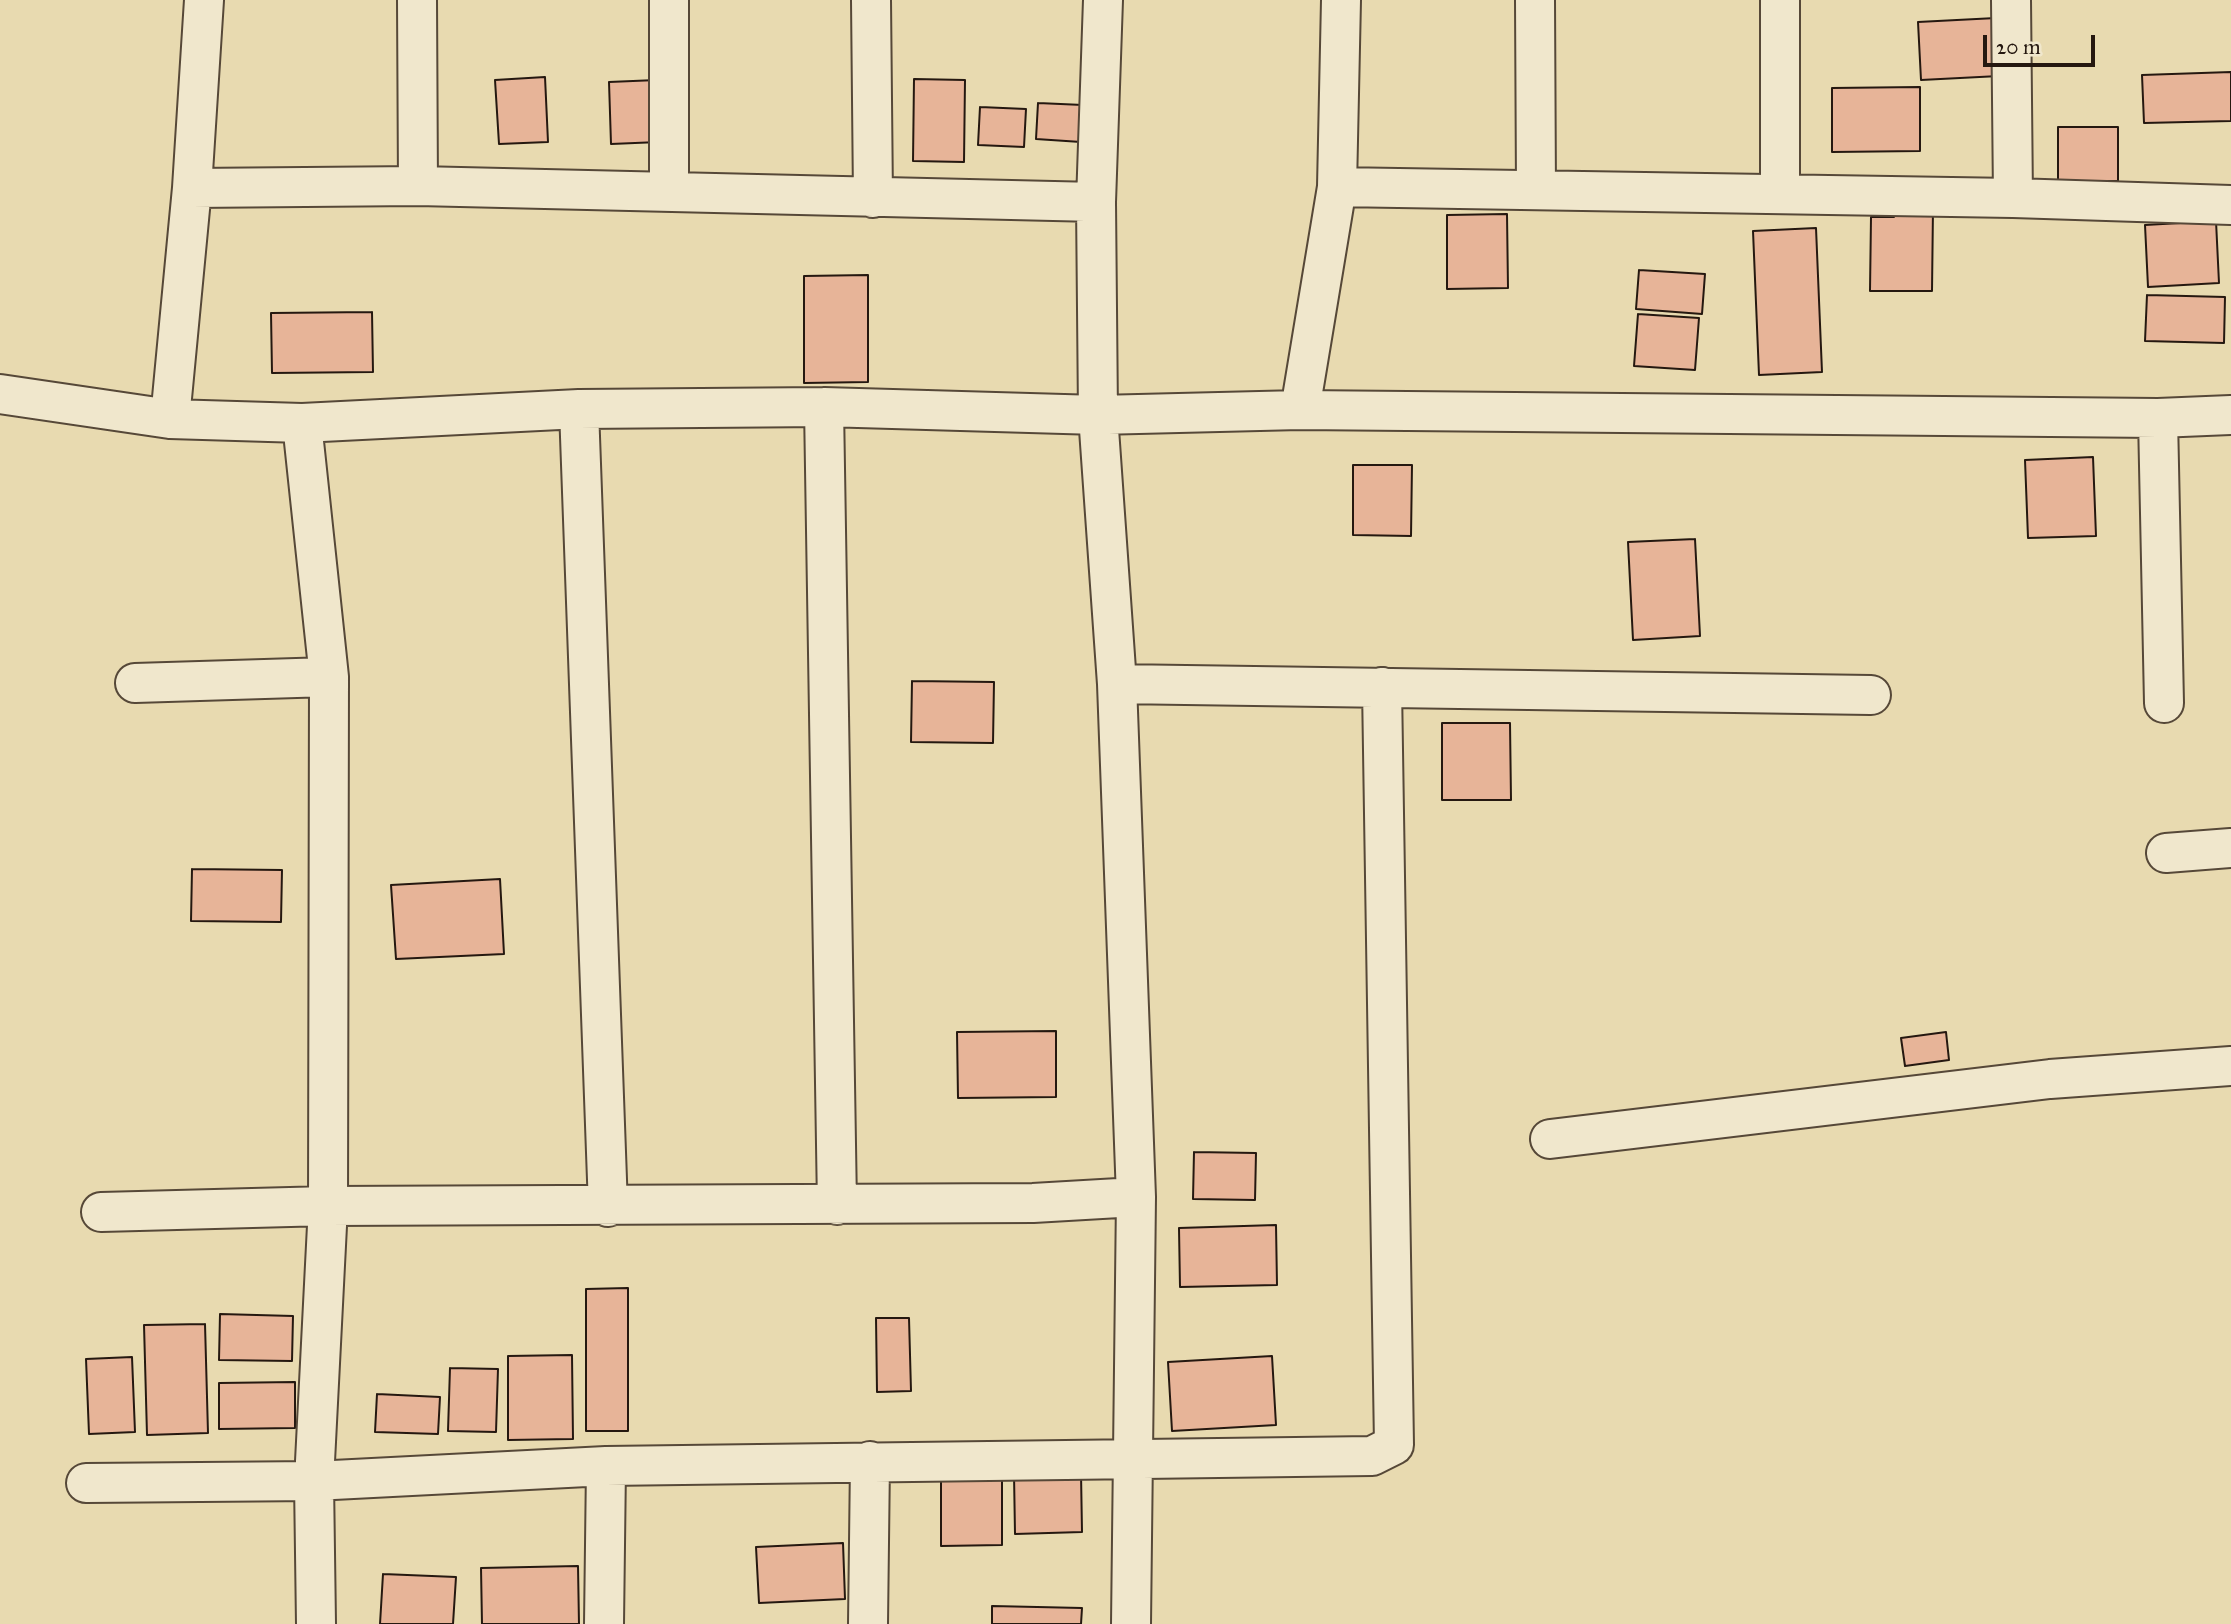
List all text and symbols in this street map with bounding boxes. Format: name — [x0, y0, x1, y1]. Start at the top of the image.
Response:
scale bar — [1986, 21, 2098, 65]
text: 20 m — [1996, 34, 2041, 60]

